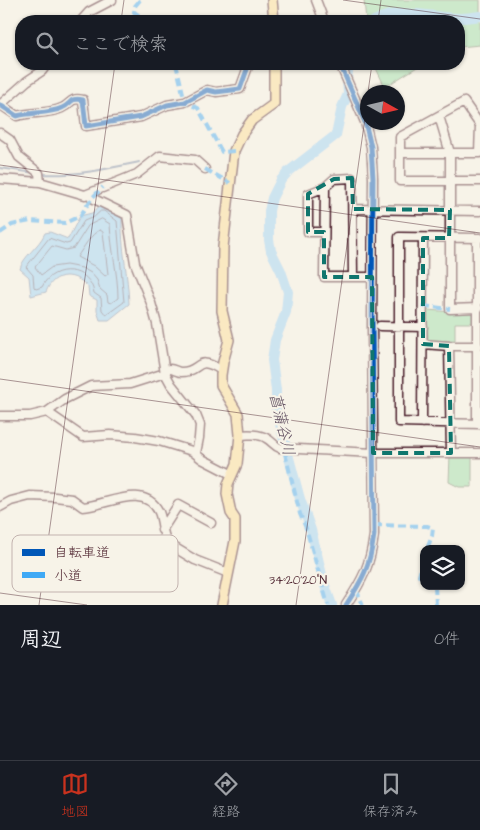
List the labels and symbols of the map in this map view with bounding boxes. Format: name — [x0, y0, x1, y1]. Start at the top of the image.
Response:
north arrow — [360, 85, 405, 130]
water label: 菖蒲谷川 — [264, 391, 300, 458]
legend — [12, 535, 178, 592]
text: 自転車道 — [54, 543, 110, 563]
text: 小道 — [54, 566, 82, 586]
text: 34°20'20"N — [269, 572, 328, 589]

